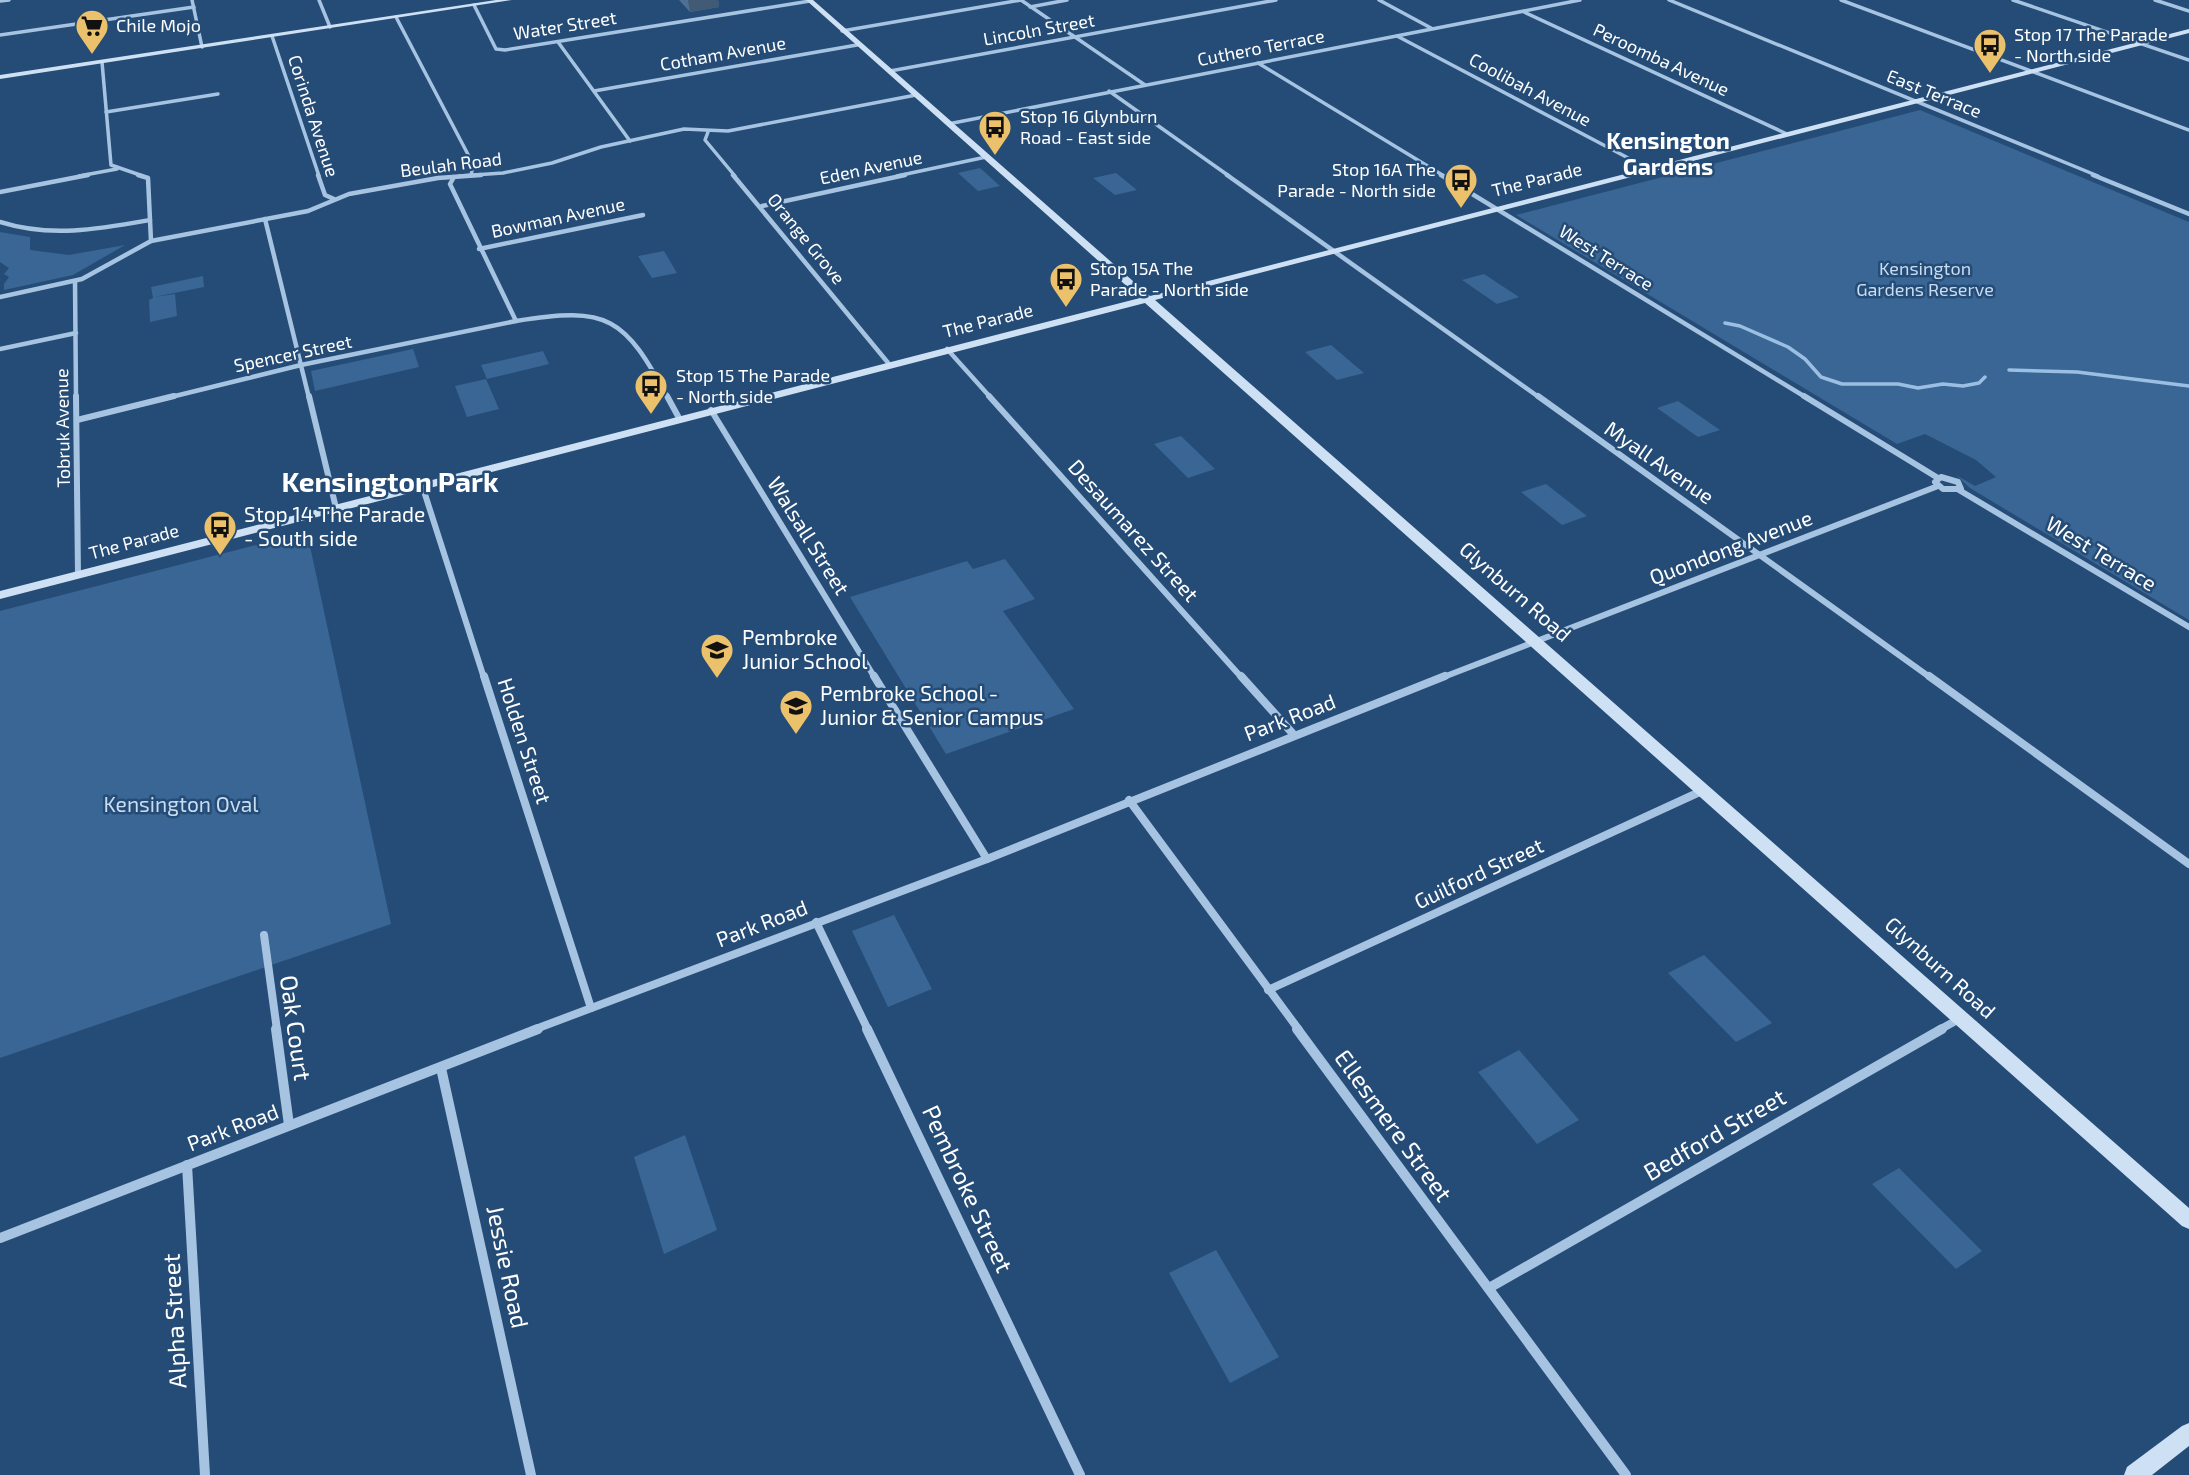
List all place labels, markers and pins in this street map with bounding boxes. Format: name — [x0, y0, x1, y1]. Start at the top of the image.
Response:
supermarket icon: Chile Mojo — [73, 7, 111, 56]
place label: Chile Mojo — [116, 14, 201, 36]
place label: Stop 17 The Parade - North side — [2014, 23, 2168, 66]
bus stop icon: Stop 17 The Parade - North side — [1971, 26, 2009, 75]
place label: Stop 16 Glynburn Road - East side — [1020, 105, 1157, 148]
bus stop icon: Stop 16 Glynburn Road - East side — [976, 108, 1014, 157]
place label: Stop 16A The Parade - North side — [1277, 158, 1436, 201]
bus stop icon: Stop 16A The Parade - North side — [1442, 161, 1480, 210]
place label: Stop 15A The Parade - North side — [1090, 257, 1249, 300]
bus stop icon: Stop 15A The Parade - North side — [1047, 260, 1085, 309]
place label: Stop 15 The Parade - North side — [676, 364, 830, 407]
bus stop icon: Stop 15 The Parade - North side — [632, 367, 670, 416]
place label: Stop 14 The Parade - South side — [244, 501, 425, 550]
bus stop icon: Stop 14 The Parade - South side — [201, 508, 239, 557]
place label: Pembroke Junior School — [742, 624, 868, 673]
school or university icon: Pembroke Junior School — [698, 631, 736, 680]
place label: Pembroke School - Junior & Senior Campus — [820, 680, 1044, 729]
school or university icon: Pembroke School - Junior & Senior Campus — [777, 687, 815, 736]

